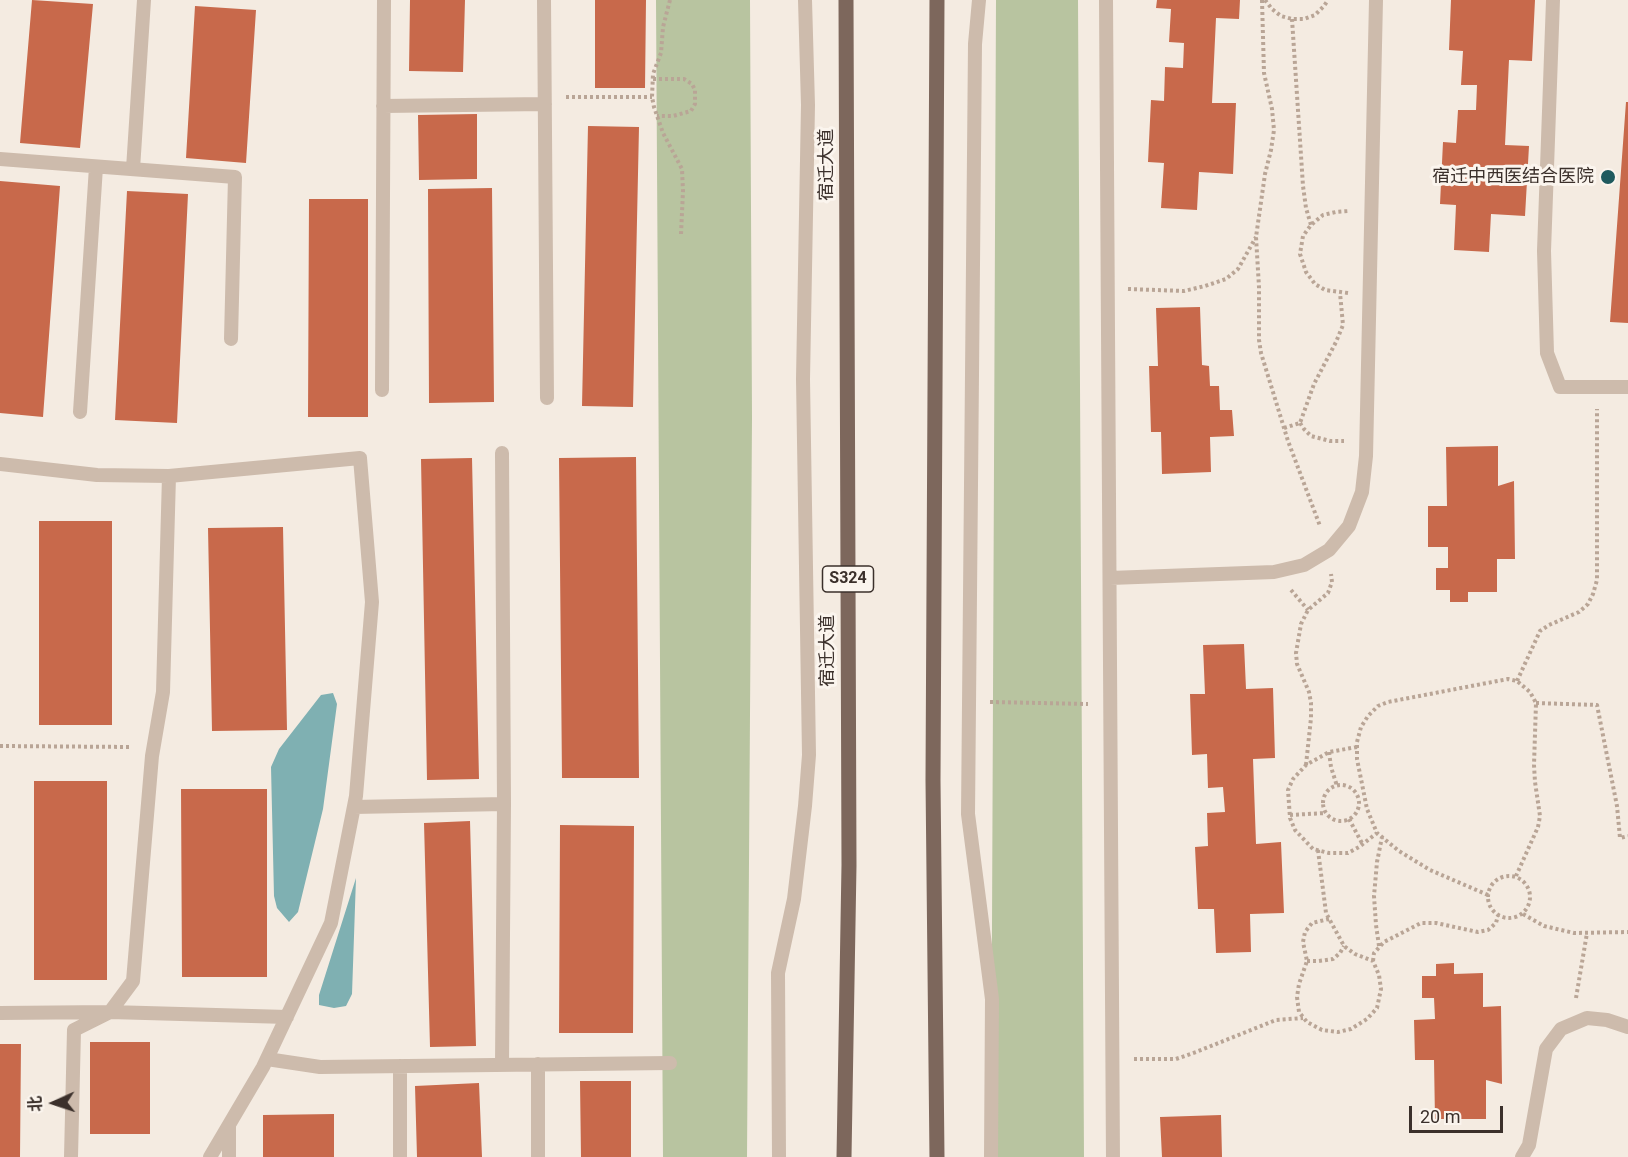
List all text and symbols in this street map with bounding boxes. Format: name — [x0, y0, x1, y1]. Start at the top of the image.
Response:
street label: 宿迁大道 — [816, 129, 838, 201]
place label: 宿迁中西医结合医院 — [1432, 166, 1594, 188]
marker: 宿迁中西医结合医院 — [1599, 168, 1617, 186]
road number: S324 — [822, 566, 874, 592]
street label: 宿迁大道 — [817, 615, 839, 687]
north arrow — [24, 1073, 84, 1133]
scale bar — [1412, 1094, 1506, 1132]
text: 北 — [26, 1095, 45, 1112]
text: 20 m — [1420, 1106, 1460, 1127]

